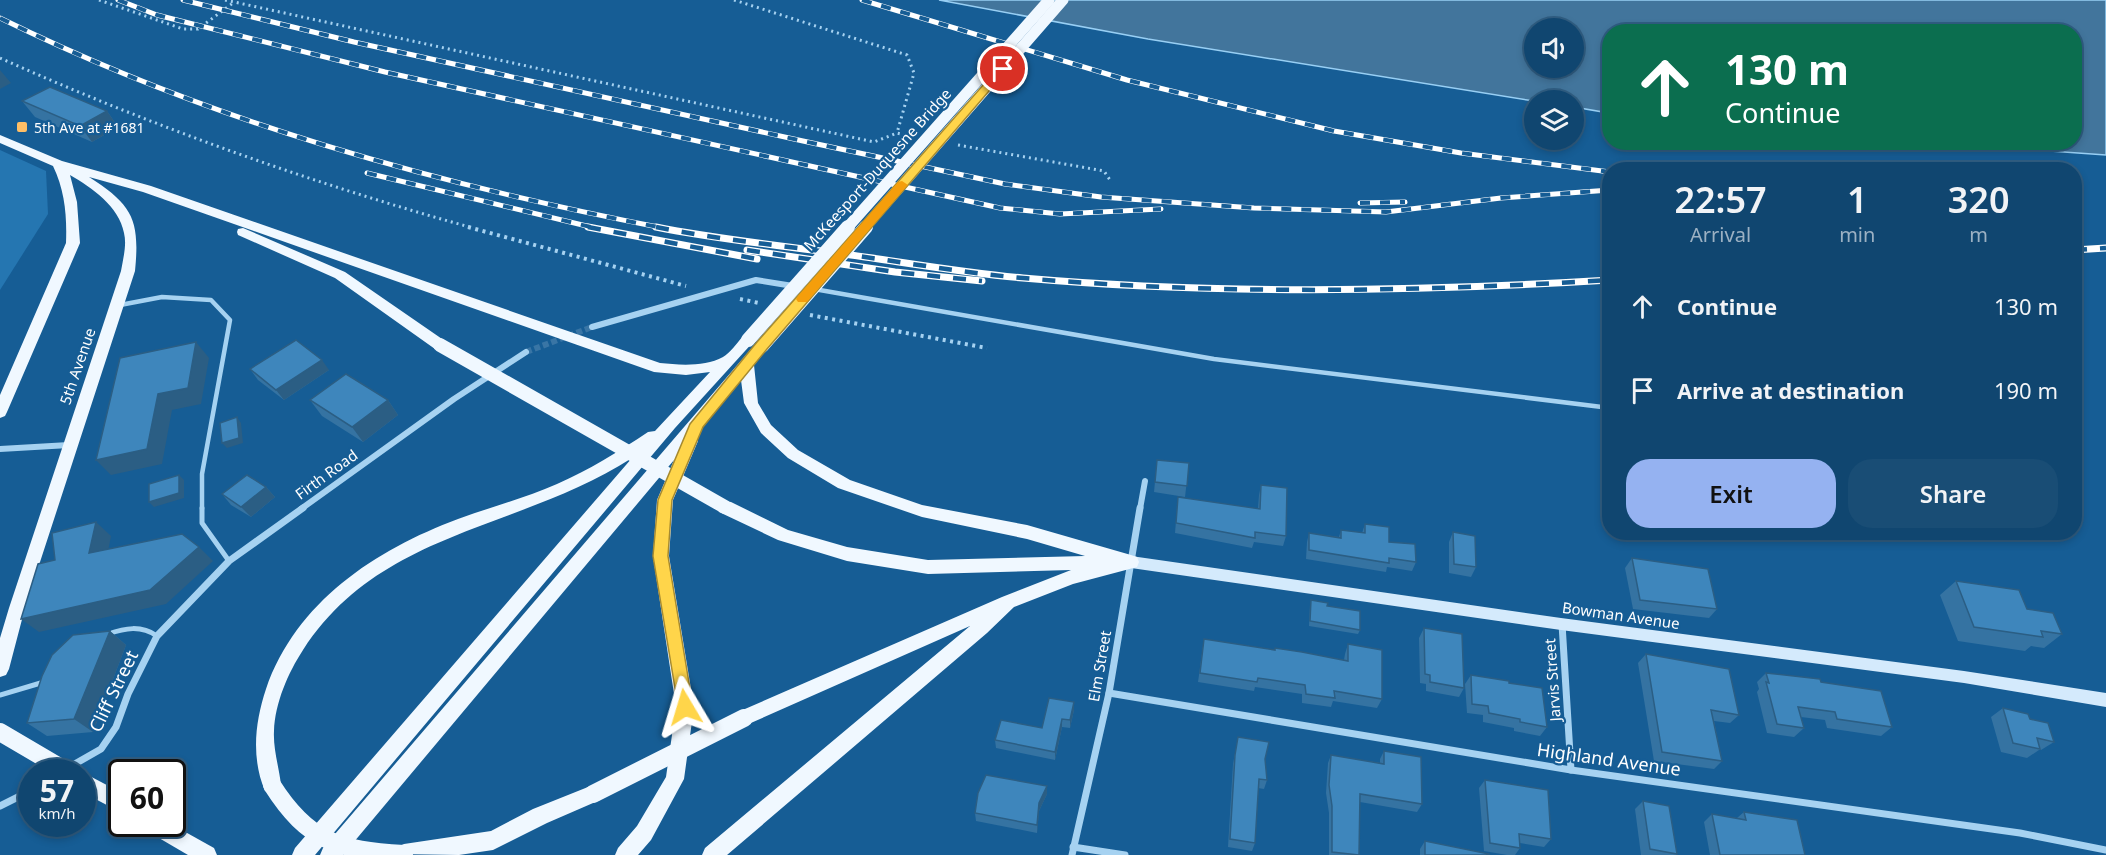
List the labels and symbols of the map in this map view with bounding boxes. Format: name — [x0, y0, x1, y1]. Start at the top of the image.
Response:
pin — [977, 43, 1028, 94]
street label: McKeesport-Duquesne Bridge — [799, 84, 955, 254]
place label: 5th Ave at #1681 — [34, 118, 145, 137]
marker: 5th Ave at #1681 — [15, 120, 29, 134]
street label: 5th Avenue — [55, 325, 99, 407]
street label: Firth Road — [291, 445, 361, 503]
street label: Bowman Avenue — [1561, 597, 1681, 633]
street label: Elm Street — [1083, 628, 1115, 703]
street label: Jarvis Street — [1539, 637, 1565, 724]
street label: Cliff Street — [83, 646, 143, 736]
position arrow — [653, 675, 717, 739]
street label: Highland Avenue — [1536, 737, 1682, 781]
speed limit sign: 60 — [108, 759, 186, 837]

